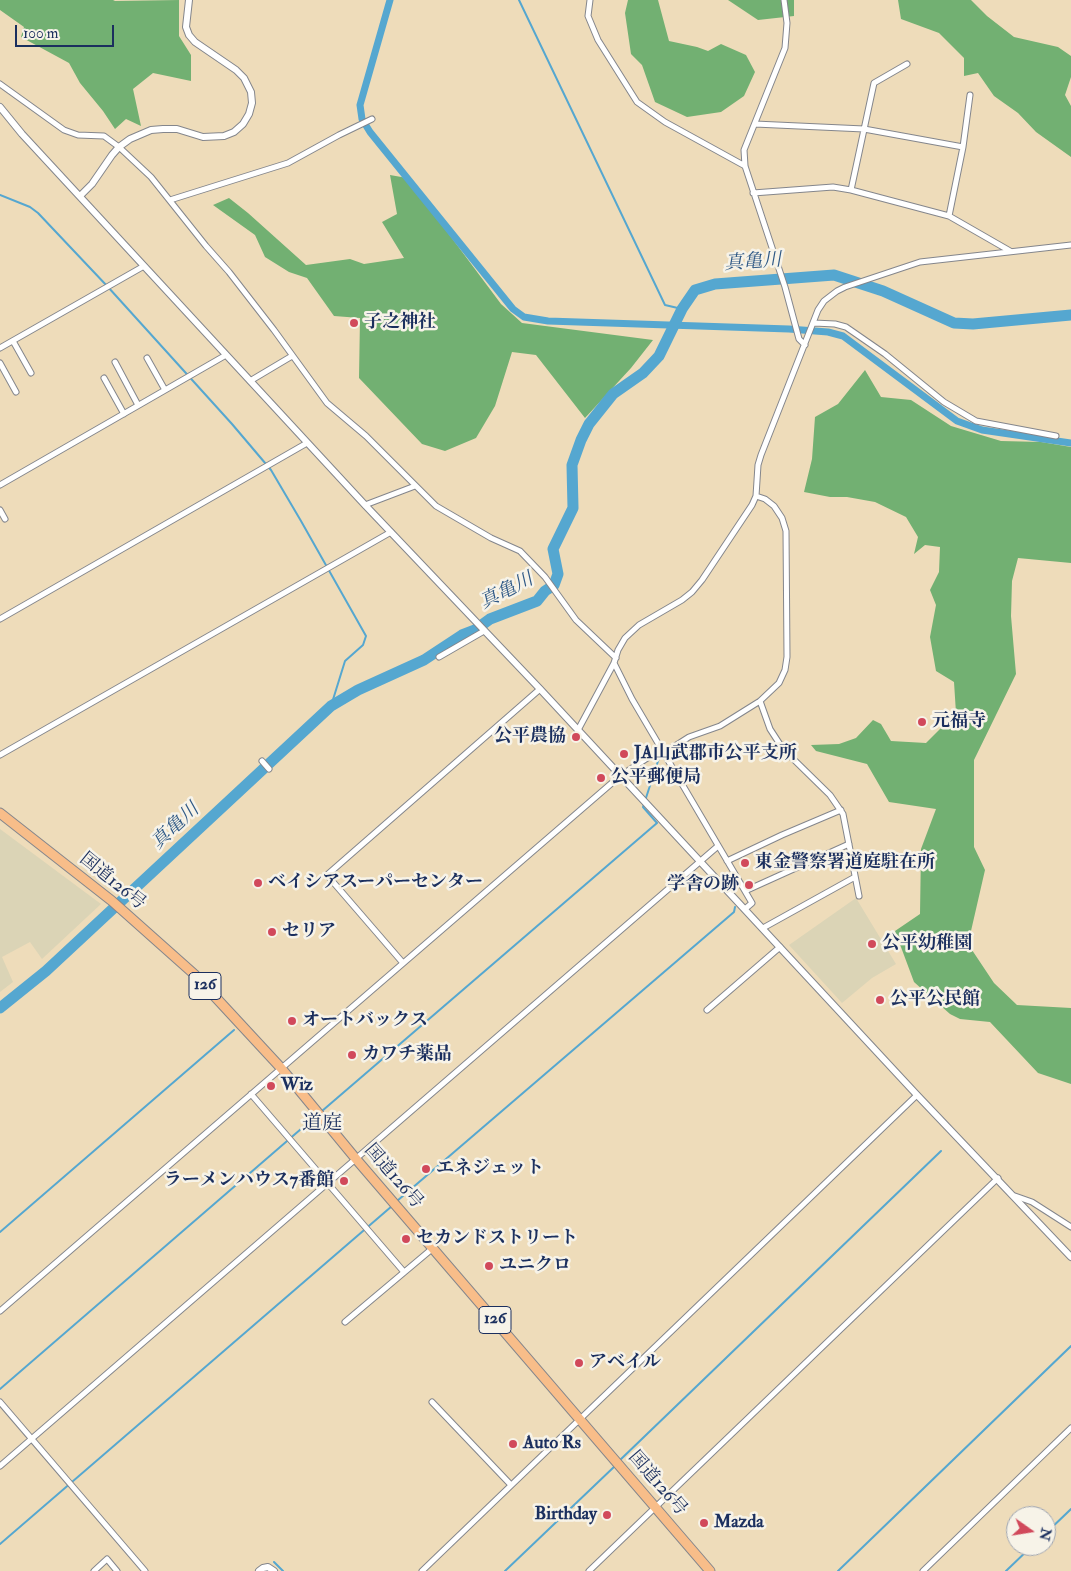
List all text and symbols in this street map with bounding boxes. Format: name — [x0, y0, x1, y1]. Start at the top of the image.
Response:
scale bar — [18, 15, 116, 47]
text: 100 m — [23, 24, 58, 43]
water label: 真亀川 — [724, 250, 782, 276]
place label: 子之神社 — [364, 312, 436, 334]
marker: 子之神社 — [348, 317, 360, 329]
water label: 真亀川 — [476, 569, 538, 615]
place label: 元福寺 — [932, 711, 986, 733]
marker: 元福寺 — [916, 716, 928, 728]
place label: 公平農協 — [494, 726, 566, 748]
marker: 公平農協 — [570, 731, 582, 743]
place label: JA山武郡市公平支所 — [634, 743, 797, 765]
marker: JA山武郡市公平支所 — [618, 748, 630, 760]
place label: 公平郵便局 — [611, 767, 701, 789]
marker: 公平郵便局 — [595, 772, 607, 784]
water label: 真亀川 — [147, 799, 205, 855]
street label: 国道126号 — [75, 849, 149, 915]
place label: 東金警察署道庭駐在所 — [755, 852, 935, 874]
marker: 東金警察署道庭駐在所 — [739, 857, 751, 869]
place label: ベイシアスーパーセンター — [268, 872, 483, 894]
place label: 学舎の跡 — [667, 874, 739, 896]
marker: ベイシアスーパーセンター — [252, 877, 264, 889]
marker: 学舎の跡 — [743, 879, 755, 891]
place label: セリア — [282, 921, 336, 943]
marker: セリア — [266, 926, 278, 938]
place label: 公平幼稚園 — [882, 933, 972, 955]
marker: 公平幼稚園 — [866, 938, 878, 950]
road number: 126 — [189, 972, 221, 999]
place label: 公平公民館 — [890, 989, 980, 1011]
marker: 公平公民館 — [874, 994, 886, 1006]
place label: オートバックス — [302, 1010, 428, 1032]
marker: オートバックス — [286, 1015, 298, 1027]
place label: カワチ薬品 — [362, 1044, 452, 1066]
marker: カワチ薬品 — [346, 1049, 358, 1061]
place label: Wiz — [281, 1075, 313, 1097]
marker: Wiz — [265, 1080, 277, 1092]
district label: 道庭 — [302, 1113, 342, 1137]
street label: 国道126号 — [359, 1140, 427, 1214]
place label: エネジェット — [436, 1158, 544, 1180]
marker: エネジェット — [420, 1163, 432, 1175]
place label: ラーメンハウス7番館 — [164, 1170, 334, 1192]
marker: ラーメンハウス7番館 — [338, 1175, 350, 1187]
place label: セカンドストリート — [416, 1228, 578, 1250]
marker: セカンドストリート — [400, 1233, 412, 1245]
place label: ユニクロ — [499, 1255, 571, 1277]
marker: ユニクロ — [483, 1260, 495, 1272]
road number: 126 — [479, 1306, 511, 1334]
place label: アベイル — [589, 1352, 661, 1374]
marker: アベイル — [573, 1357, 585, 1369]
place label: Auto Rs — [523, 1433, 581, 1455]
marker: Auto Rs — [507, 1438, 519, 1450]
street label: 国道126号 — [623, 1447, 691, 1521]
place label: Birthday — [535, 1504, 597, 1526]
north arrow — [1006, 1506, 1056, 1556]
marker: Birthday — [601, 1509, 613, 1521]
place label: Mazda — [714, 1512, 764, 1534]
marker: Mazda — [698, 1517, 710, 1529]
text: N — [1035, 1526, 1055, 1542]

